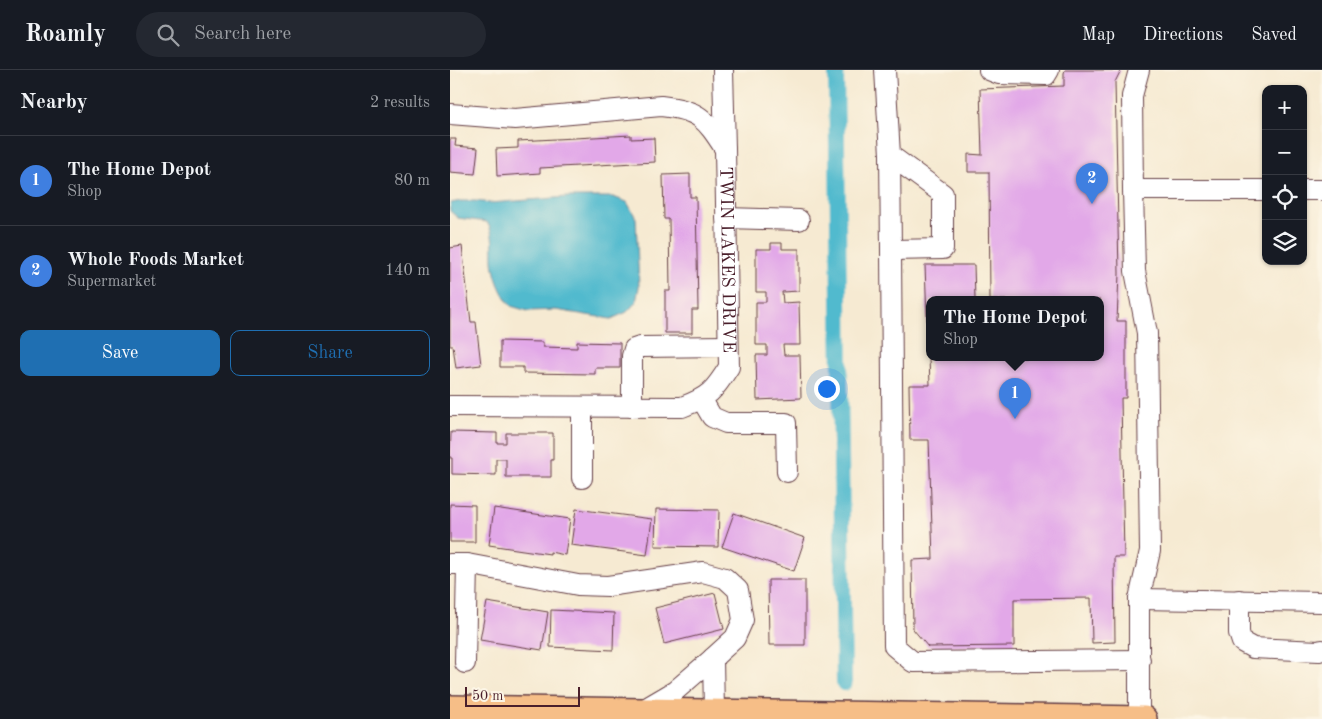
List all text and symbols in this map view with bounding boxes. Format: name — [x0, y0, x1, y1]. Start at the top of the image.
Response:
search box — [136, 12, 486, 57]
icon: search — [154, 21, 182, 49]
text: Roamly — [25, 23, 106, 47]
text: Search here — [194, 25, 291, 44]
text: Map — [1082, 26, 1115, 44]
text: Directions — [1143, 26, 1223, 44]
text: Saved — [1251, 26, 1297, 44]
map controls — [1262, 85, 1307, 265]
button: + — [1262, 85, 1307, 130]
text: Nearby — [20, 92, 88, 113]
text: 2 results — [370, 95, 430, 111]
button: − — [1262, 130, 1307, 175]
text: The Home Depot — [67, 161, 211, 180]
pin: 2 — [1076, 163, 1108, 204]
street label: TWIN LAKES DRIVE — [716, 166, 738, 353]
text: 1 — [31, 173, 41, 189]
text: 80 m — [394, 173, 430, 189]
button: locate — [1262, 175, 1307, 220]
text: Shop — [67, 184, 102, 200]
button: layers — [1262, 220, 1307, 265]
text: Whole Foods Market — [67, 251, 244, 270]
text: 2 — [31, 263, 41, 279]
text: 140 m — [385, 263, 430, 279]
text: Supermarket — [67, 274, 156, 290]
popup — [926, 296, 1104, 361]
text: The Home Depot — [943, 309, 1087, 328]
button: Save — [20, 330, 220, 376]
button: Share — [230, 330, 430, 376]
text: Shop — [943, 332, 978, 348]
your location — [814, 376, 840, 402]
pin: 1 — [999, 378, 1031, 419]
scale bar — [465, 684, 580, 707]
text: 50 m — [472, 689, 503, 703]

